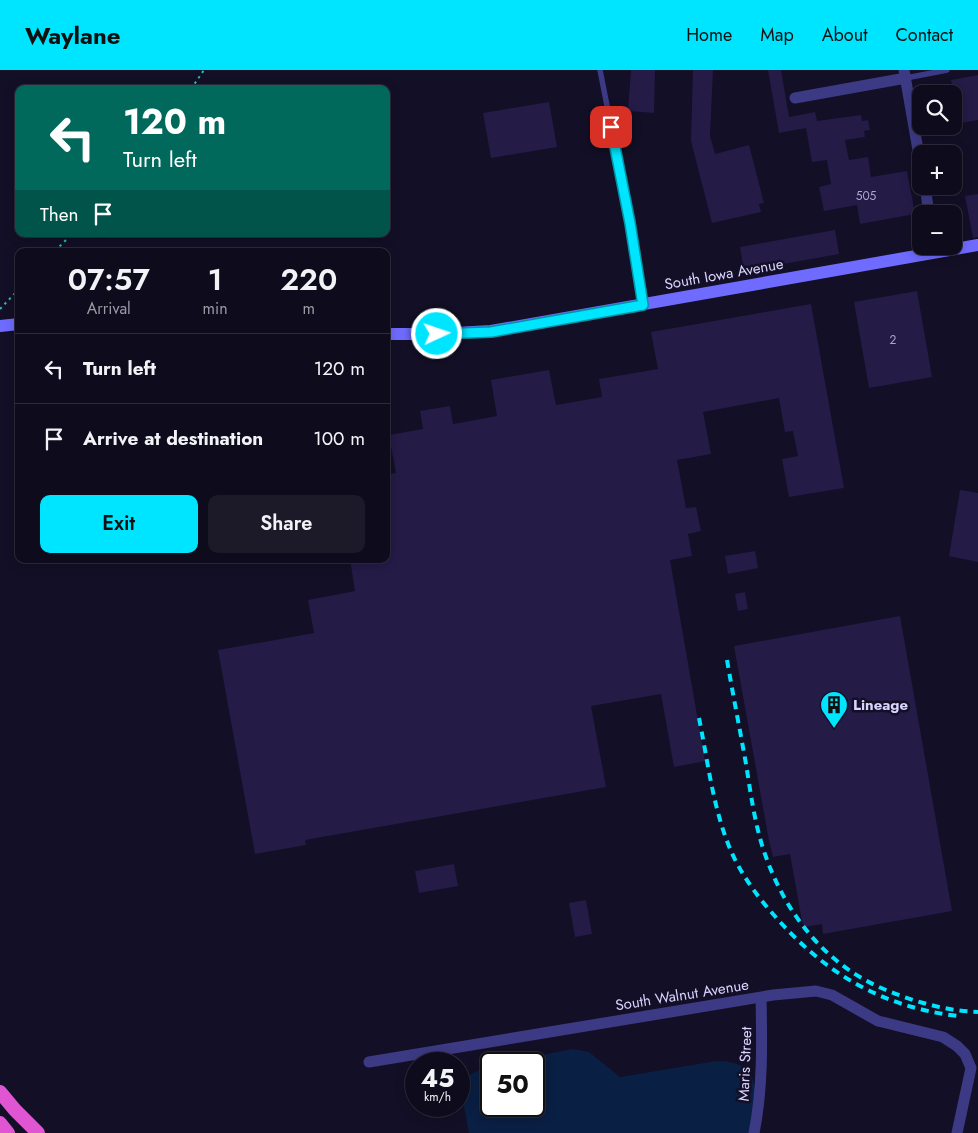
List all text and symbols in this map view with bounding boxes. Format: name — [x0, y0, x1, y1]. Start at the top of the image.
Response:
text: Waylane — [25, 18, 120, 53]
text: Home — [686, 22, 732, 48]
text: Map — [760, 22, 794, 48]
text: About — [822, 22, 867, 48]
text: Contact — [895, 22, 953, 48]
map controls — [912, 85, 962, 255]
button: search — [912, 85, 962, 135]
text: 120 m — [123, 97, 226, 147]
icon: left — [40, 105, 105, 170]
pin — [590, 106, 632, 148]
icon: arrive — [597, 113, 625, 141]
text: Turn left — [123, 143, 197, 175]
button: + — [912, 145, 962, 195]
house number: 505 — [856, 187, 877, 205]
icon: arrive — [89, 200, 117, 228]
text: Then — [40, 201, 79, 228]
button: − — [912, 205, 962, 255]
street label: South Iowa Avenue — [663, 253, 786, 295]
text: 07:57 — [68, 258, 150, 301]
text: 1 — [208, 258, 222, 301]
text: 220 — [280, 258, 337, 301]
text: Arrival — [87, 297, 131, 320]
text: min — [203, 297, 228, 320]
text: m — [303, 297, 315, 320]
position arrow — [410, 307, 462, 359]
house number: 2 — [890, 331, 897, 349]
icon: left — [40, 355, 68, 383]
text: Turn left — [83, 355, 156, 382]
text: 120 m — [314, 355, 365, 382]
icon: arrive — [40, 425, 68, 453]
text: Arrive at destination — [83, 425, 263, 452]
text: 100 m — [313, 425, 365, 452]
button: Exit — [40, 495, 198, 553]
button: Share — [208, 495, 365, 553]
building icon: Lineage — [819, 690, 849, 729]
place label: Lineage — [853, 694, 909, 716]
street label: South Walnut Avenue — [614, 974, 751, 1016]
street label: Maris Street — [733, 1026, 757, 1102]
speed limit sign: 50 — [480, 1052, 545, 1117]
text: 45 — [421, 1060, 454, 1096]
text: km/h — [424, 1088, 451, 1106]

